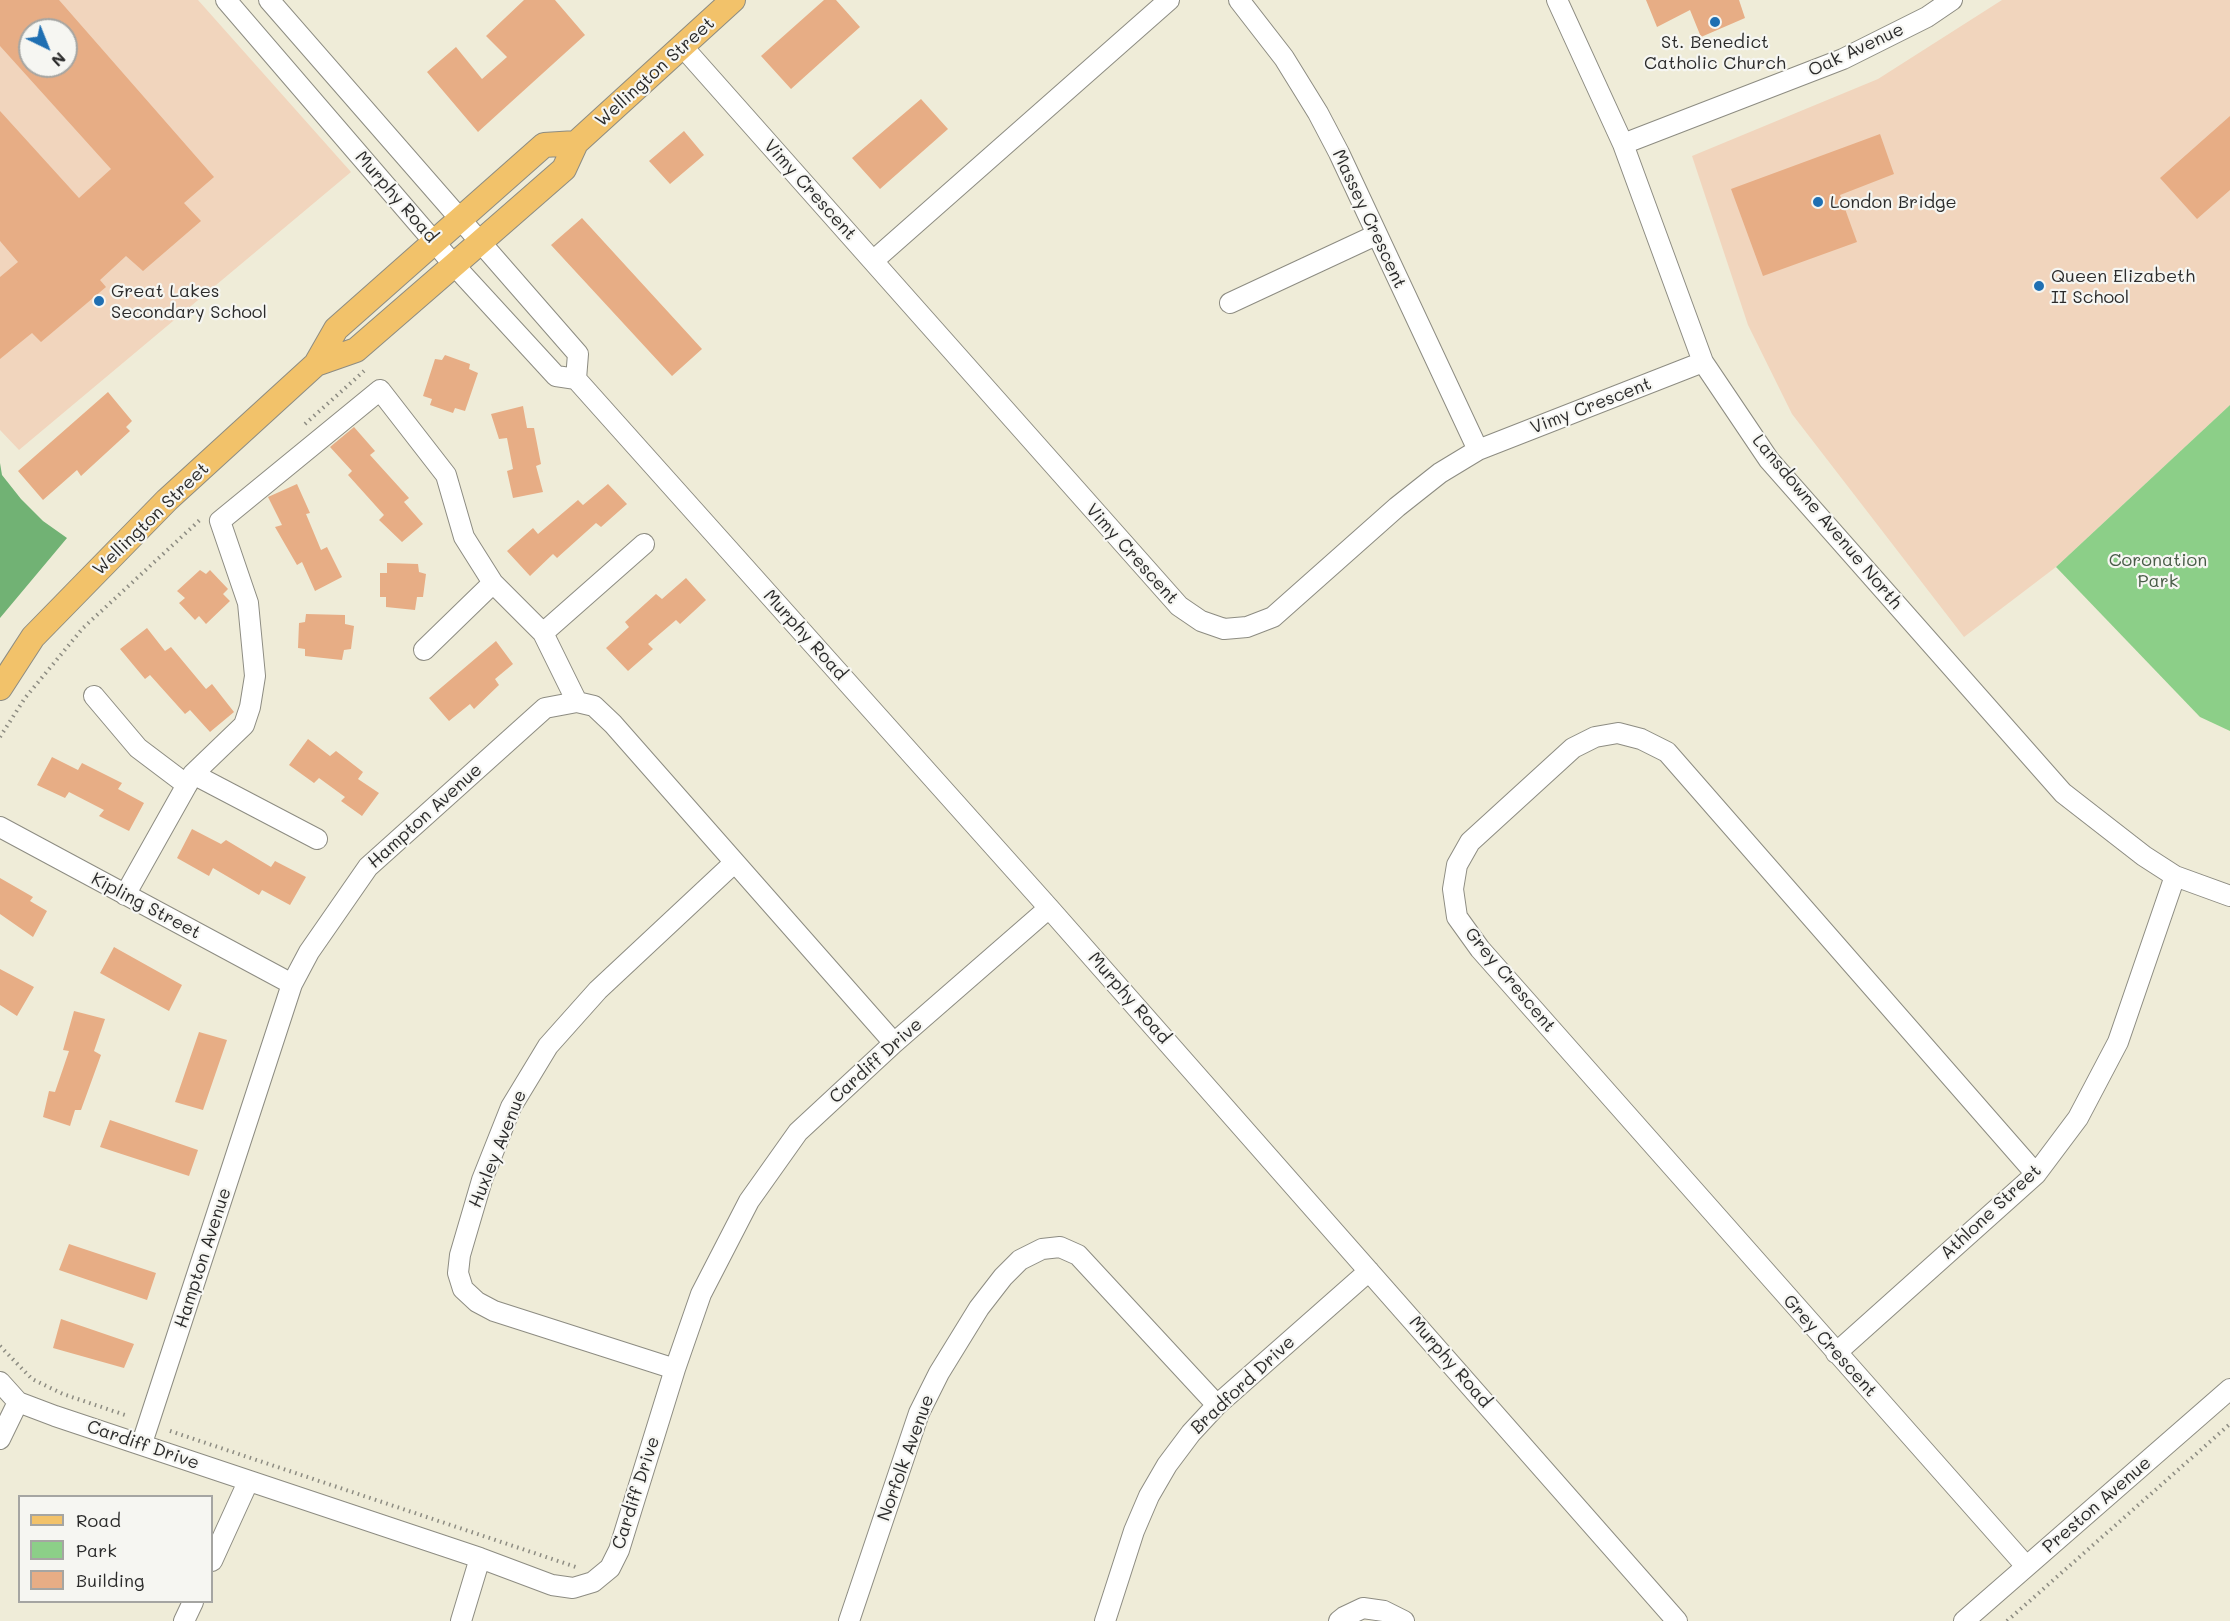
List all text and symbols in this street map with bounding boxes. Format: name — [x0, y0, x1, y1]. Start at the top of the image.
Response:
street label: Wellington Street — [591, 13, 719, 131]
marker: St. Benedict Catholic Church — [1708, 15, 1722, 29]
north arrow — [18, 18, 78, 78]
street label: Oak Avenue — [1805, 18, 1907, 82]
place label: St. Benedict Catholic Church — [1644, 31, 1786, 74]
text: N — [48, 48, 71, 72]
street label: Vimy Crescent — [759, 135, 861, 245]
street label: Massey Crescent — [1327, 146, 1411, 292]
street label: Murphy Road — [350, 147, 442, 247]
place label: London Bridge — [1830, 191, 1957, 213]
marker: London Bridge — [1811, 195, 1825, 209]
place label: Queen Elizabeth II School — [2051, 265, 2195, 308]
marker: Queen Elizabeth II School — [2032, 279, 2046, 293]
place label: Great Lakes Secondary School — [111, 280, 267, 322]
marker: Great Lakes Secondary School — [92, 294, 106, 308]
street label: Vimy Crescent — [1527, 373, 1655, 439]
street label: Lansdowne Avenue North — [1748, 430, 1906, 614]
street label: Wellington Street — [88, 458, 214, 580]
street label: Vimy Crescent — [1081, 499, 1183, 609]
park label: Coronation Park — [2109, 549, 2207, 592]
street label: Murphy Road — [759, 585, 851, 685]
street label: Hampton Avenue — [363, 759, 487, 873]
street label: Kipling Street — [87, 868, 205, 944]
street label: Grey Crescent — [1460, 923, 1560, 1037]
street label: Murphy Road — [1083, 948, 1175, 1048]
street label: Cardiff Drive — [825, 1014, 927, 1108]
street label: Huxley Avenue — [465, 1087, 531, 1211]
street label: Athlone Street — [1936, 1160, 2046, 1264]
street label: Hampton Avenue — [170, 1185, 236, 1331]
street label: Grey Crescent — [1778, 1290, 1882, 1402]
street label: Murphy Road — [1404, 1312, 1496, 1412]
street label: Bradford Drive — [1187, 1331, 1299, 1439]
street label: Norfolk Avenue — [873, 1392, 939, 1524]
street label: Cardiff Drive — [84, 1416, 202, 1474]
street label: Cardiff Drive — [608, 1434, 664, 1552]
street label: Preston Avenue — [2038, 1452, 2156, 1558]
legend — [18, 1495, 213, 1603]
text: Road — [76, 1508, 121, 1532]
text: Park — [76, 1538, 117, 1562]
text: Building — [76, 1568, 144, 1592]

